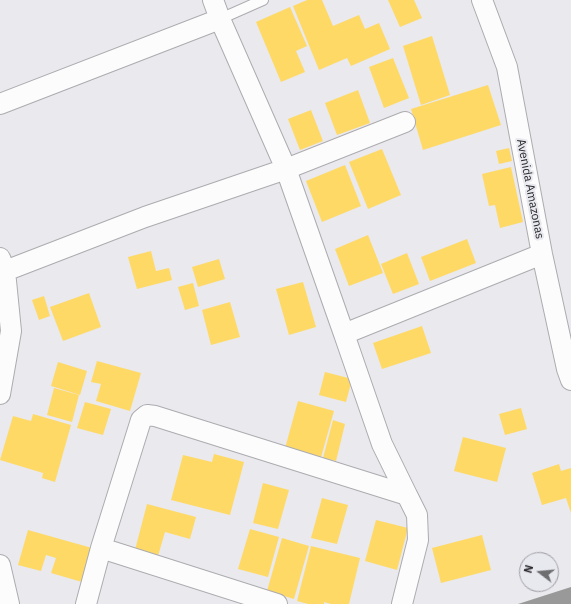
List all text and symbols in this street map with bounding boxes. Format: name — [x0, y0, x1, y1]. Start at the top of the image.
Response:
street label: Avenida Amazonas — [513, 138, 547, 240]
north arrow — [519, 552, 559, 592]
text: N — [521, 563, 536, 575]

